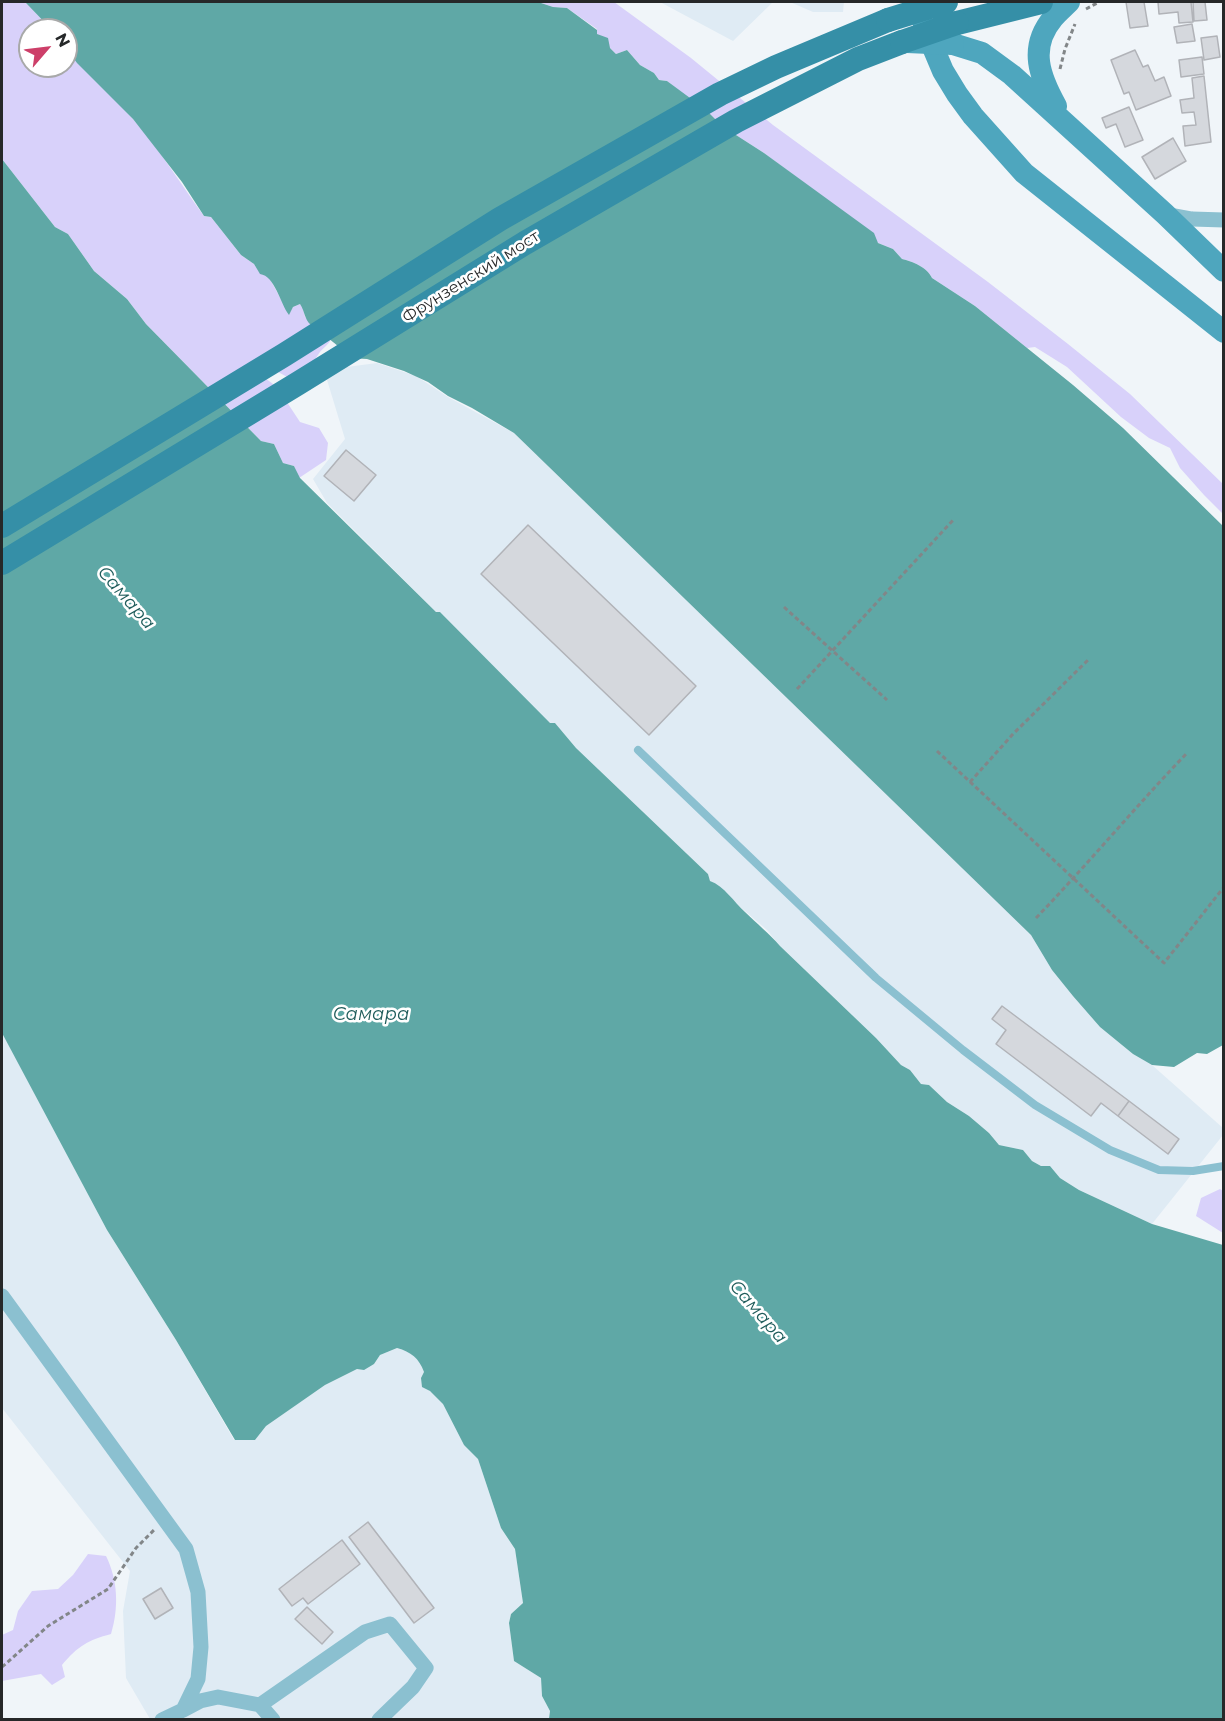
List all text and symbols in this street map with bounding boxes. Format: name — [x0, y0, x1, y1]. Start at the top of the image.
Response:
north arrow — [18, 18, 78, 78]
text: N — [51, 30, 74, 50]
street label: Фрунзенский мост — [399, 227, 543, 327]
water label: Самара — [93, 562, 159, 634]
water label: Самара — [333, 1004, 409, 1026]
water label: Самара — [725, 1276, 791, 1348]

